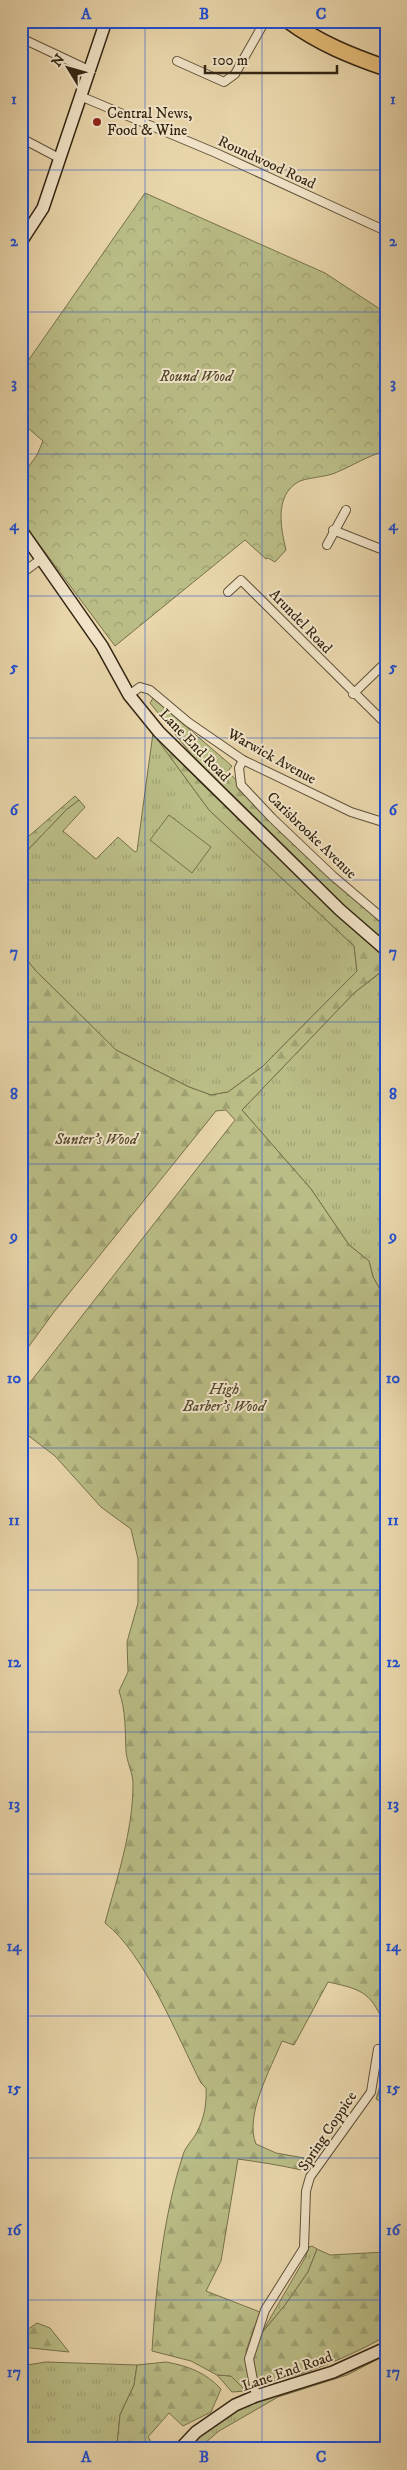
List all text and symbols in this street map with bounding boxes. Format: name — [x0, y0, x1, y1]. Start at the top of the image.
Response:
text: A — [80, 4, 92, 24]
text: B — [199, 4, 209, 24]
text: C — [316, 4, 326, 24]
north arrow — [42, 42, 92, 92]
scale bar — [205, 42, 337, 74]
text: N — [48, 50, 69, 71]
text: 100 m — [212, 51, 248, 70]
text: 1 — [11, 89, 17, 109]
text: 1 — [390, 89, 396, 109]
place label: Central News, Food & Wine — [107, 104, 192, 140]
marker: Central News, Food & Wine — [91, 116, 103, 128]
street label: Roundwood Road — [215, 132, 319, 194]
text: 2 — [10, 231, 19, 251]
text: 2 — [389, 231, 398, 251]
park label: Round Wood — [159, 367, 235, 386]
text: 3 — [11, 373, 17, 393]
text: 3 — [390, 373, 396, 393]
text: 4 — [8, 515, 19, 535]
text: 4 — [387, 515, 398, 535]
street label: Arundel Road — [265, 585, 337, 658]
text: 5 — [9, 657, 18, 677]
text: 5 — [388, 657, 397, 677]
street label: Lane End Road — [155, 705, 235, 786]
street label: Warwick Avenue — [223, 724, 320, 789]
street label: Carisbrooke Avenue — [263, 788, 361, 883]
text: 6 — [10, 800, 20, 820]
text: 6 — [389, 800, 399, 820]
text: 7 — [10, 942, 18, 962]
text: 7 — [389, 942, 397, 962]
text: 8 — [10, 1084, 18, 1104]
text: 8 — [389, 1084, 397, 1104]
park label: Sunter's Wood — [54, 1130, 140, 1149]
text: 9 — [9, 1226, 18, 1246]
text: 9 — [388, 1226, 397, 1246]
text: 10 — [7, 1368, 22, 1388]
text: 10 — [386, 1368, 401, 1388]
park label: High Barber's Wood — [182, 1380, 268, 1416]
text: 11 — [8, 1510, 20, 1530]
text: 11 — [387, 1510, 399, 1530]
text: 12 — [7, 1652, 22, 1672]
text: 12 — [386, 1652, 401, 1672]
text: 13 — [8, 1794, 20, 1814]
text: 13 — [387, 1794, 399, 1814]
text: 14 — [6, 1936, 22, 1956]
text: 14 — [385, 1936, 401, 1956]
text: 15 — [7, 2078, 21, 2098]
text: 15 — [386, 2078, 400, 2098]
street label: Spring Coppice — [294, 2088, 361, 2175]
text: 16 — [7, 2220, 23, 2240]
text: 16 — [386, 2220, 402, 2240]
street label: Lane End Road — [239, 2347, 335, 2396]
text: 17 — [7, 2362, 21, 2382]
text: 17 — [386, 2362, 400, 2382]
text: A — [80, 2447, 92, 2467]
text: B — [199, 2447, 209, 2467]
text: C — [316, 2447, 326, 2467]

